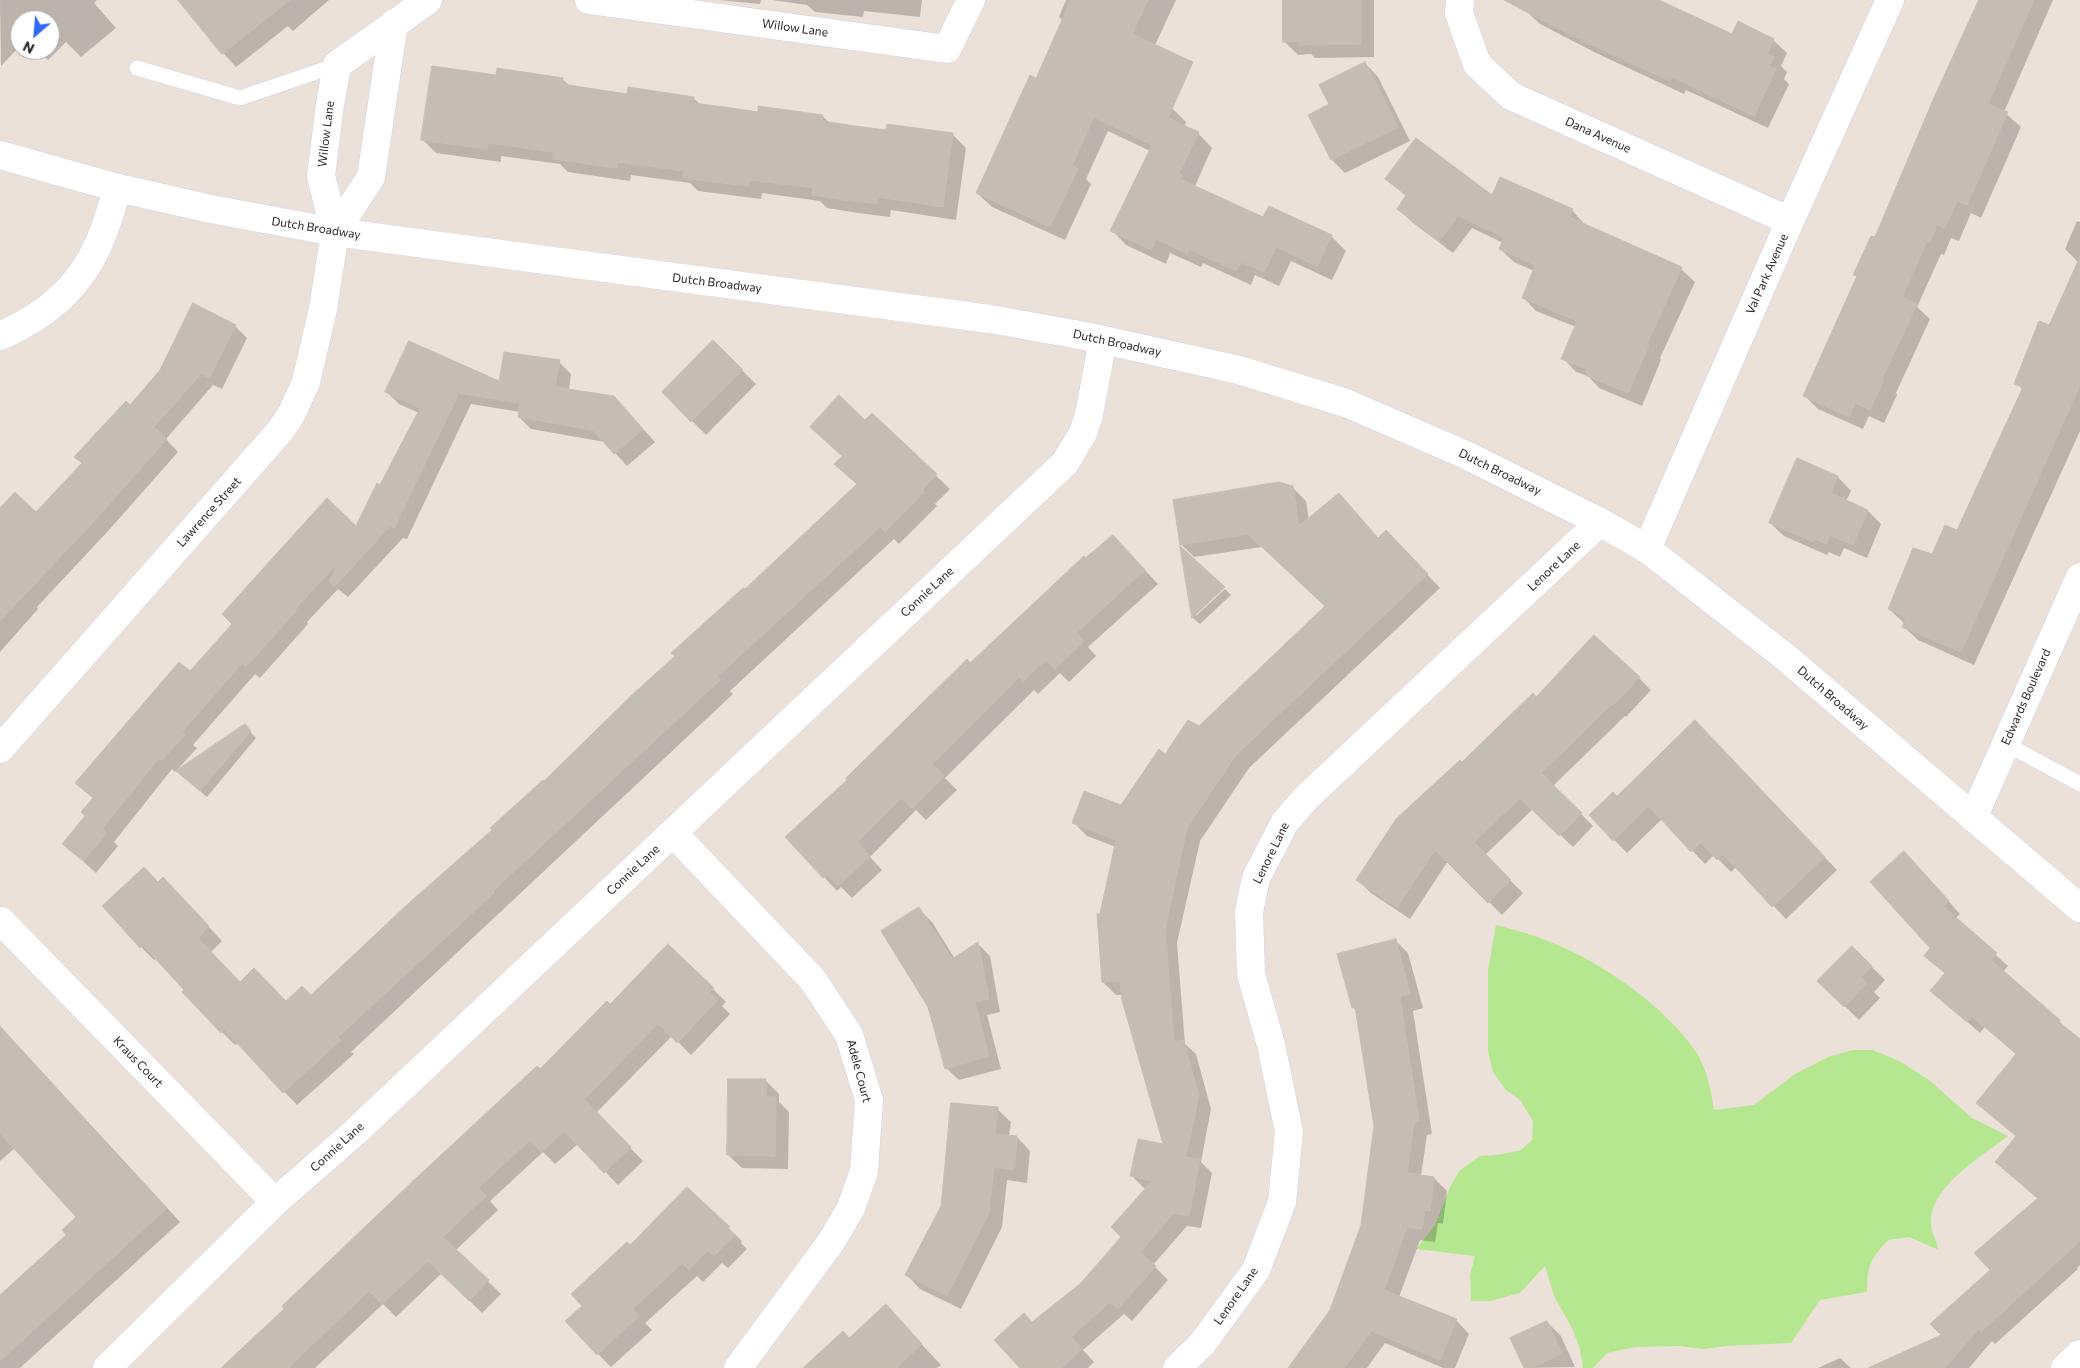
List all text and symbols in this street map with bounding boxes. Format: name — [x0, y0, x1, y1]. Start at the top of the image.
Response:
north arrow — [10, 10, 60, 60]
street label: Willow Lane — [761, 16, 829, 40]
text: N — [20, 38, 37, 58]
street label: Willow Lane — [315, 100, 337, 168]
street label: Dana Avenue — [1563, 114, 1633, 156]
street label: Dutch Broadway — [270, 214, 362, 242]
street label: Val Park Avenue — [1743, 232, 1791, 316]
street label: Dutch Broadway — [671, 270, 763, 296]
street label: Dutch Broadway — [1071, 327, 1163, 359]
street label: Dutch Broadway — [1456, 446, 1544, 498]
street label: Lawrence Street — [174, 474, 244, 550]
street label: Lenore Lane — [1525, 538, 1583, 594]
street label: Connie Lane — [898, 564, 956, 620]
street label: Edwards Boulevard — [1998, 647, 2054, 747]
street label: Dutch Broadway — [1794, 663, 1872, 733]
street label: Lenore Lane — [1250, 820, 1292, 886]
street label: Connie Lane — [604, 842, 662, 898]
street label: Kraus Court — [110, 1034, 166, 1090]
street label: Adele Court — [844, 1038, 874, 1104]
street label: Connie Lane — [307, 1119, 367, 1175]
street label: Lenore Lane — [1211, 1265, 1261, 1327]

